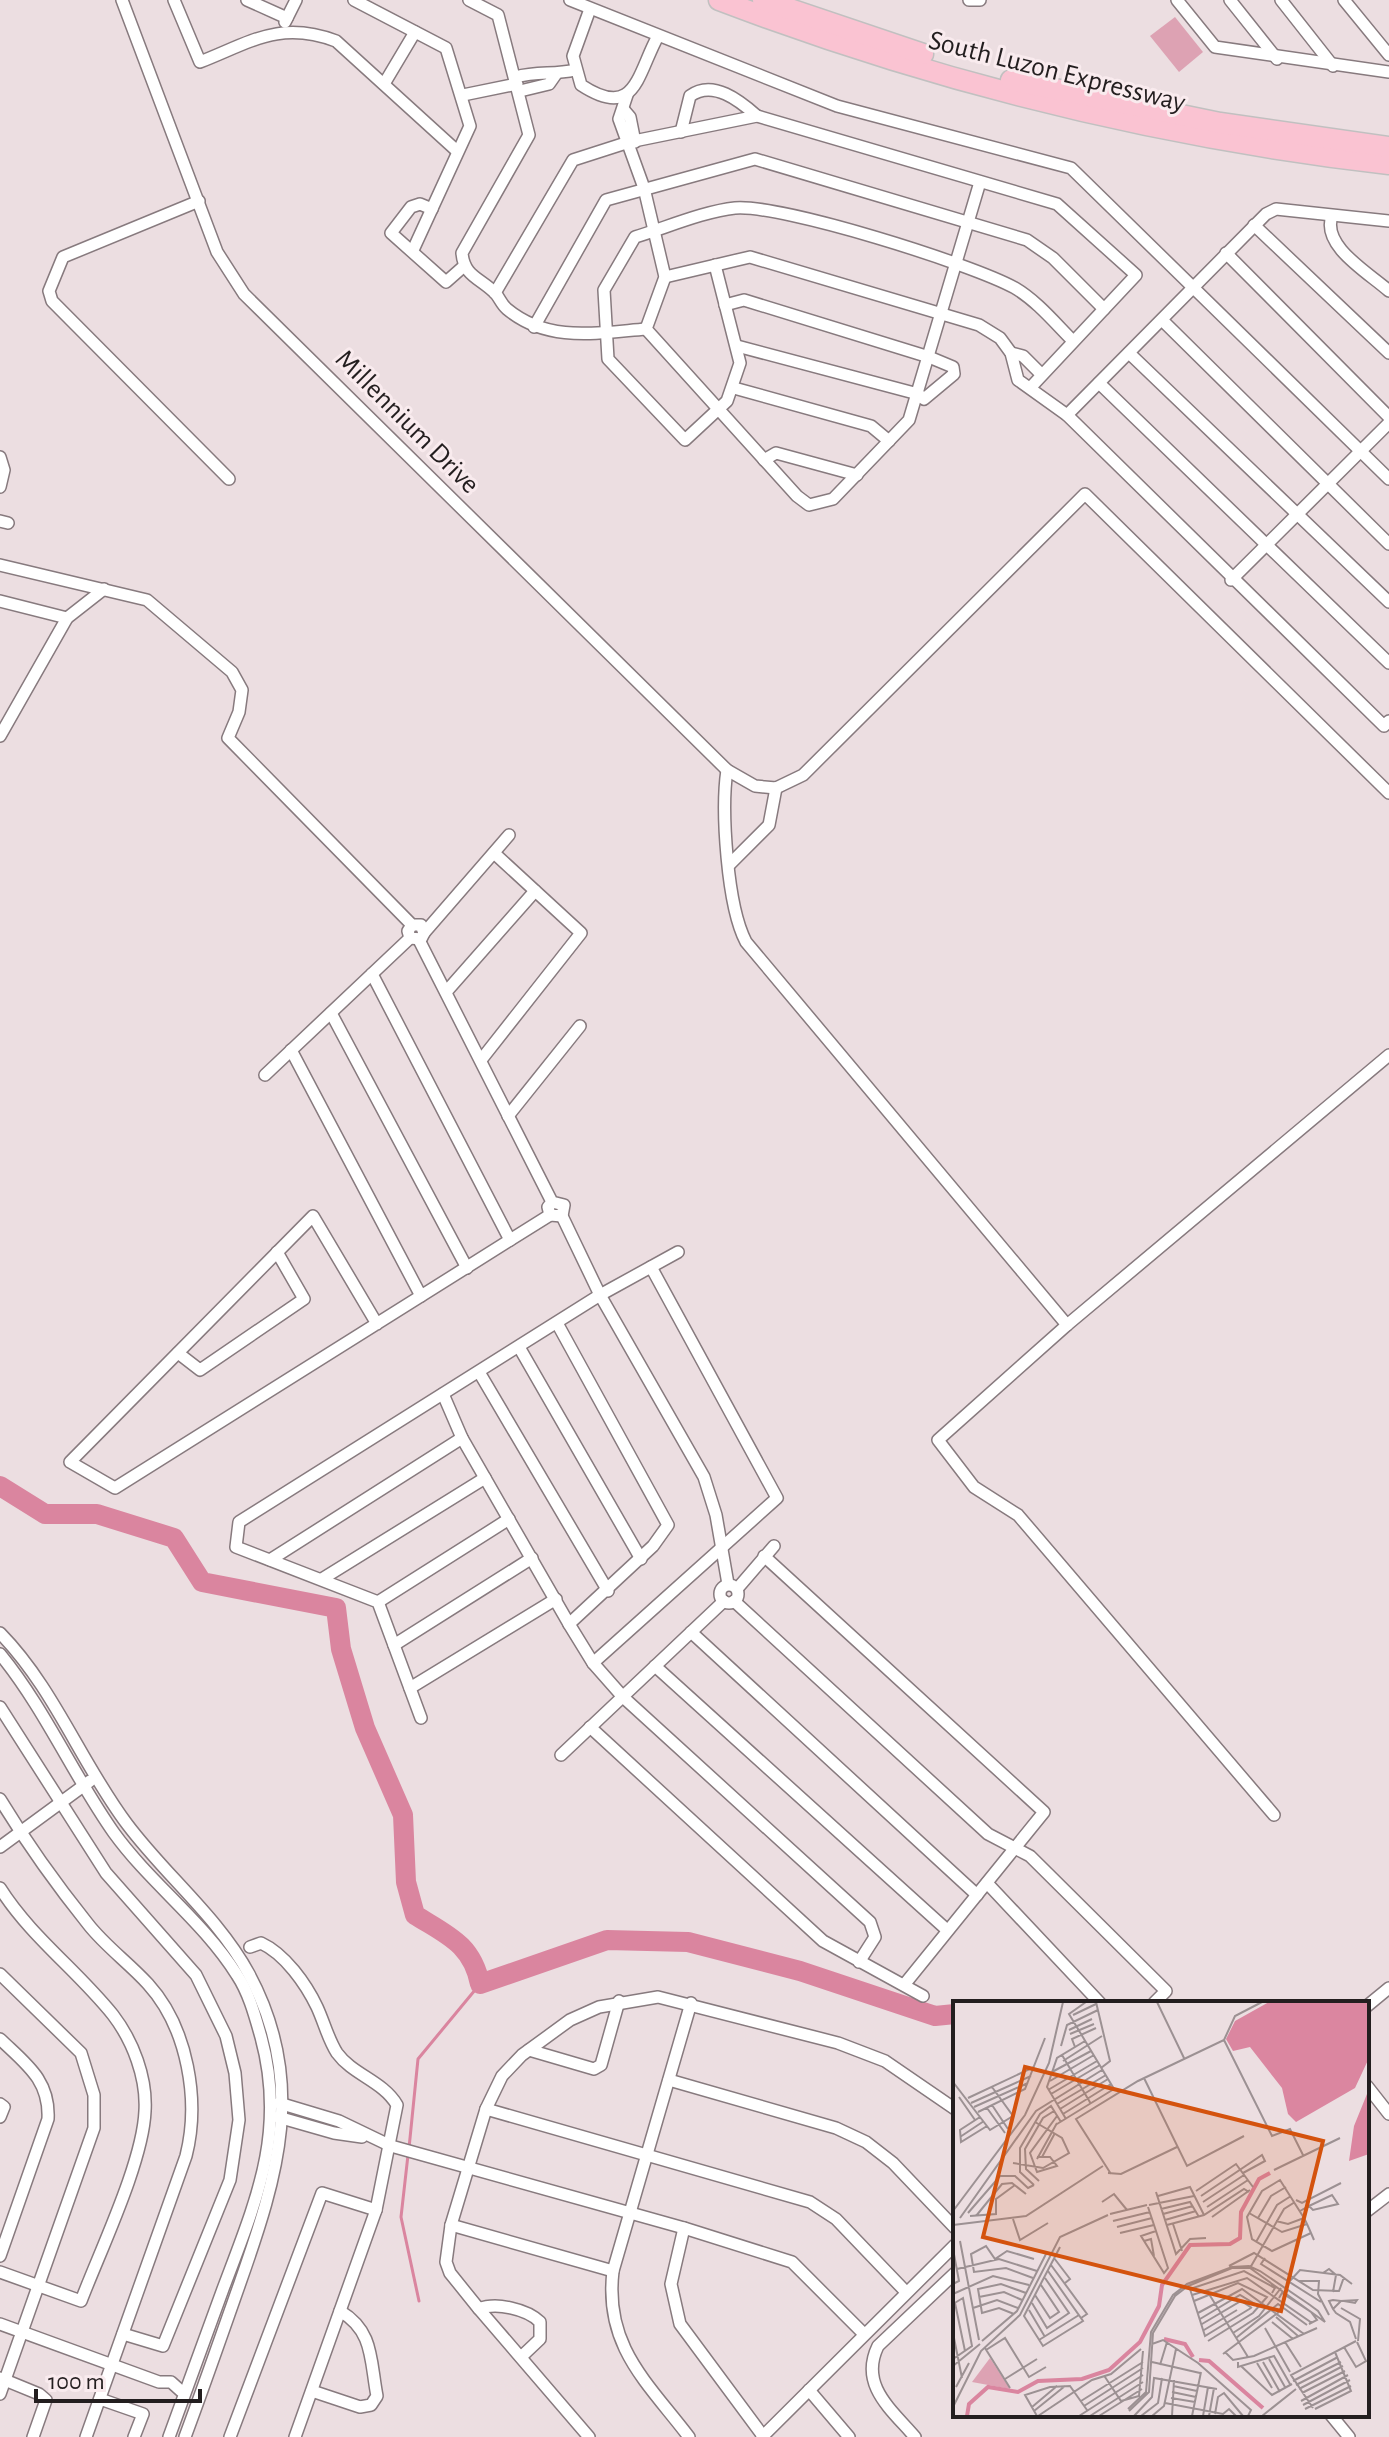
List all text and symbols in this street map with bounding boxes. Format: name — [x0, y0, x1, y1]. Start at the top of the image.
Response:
street label: South Luzon Expressway — [926, 27, 1188, 117]
street label: Millennium Drive — [330, 345, 484, 499]
inset map — [953, 2001, 1369, 2417]
scale bar — [36, 2353, 200, 2403]
text: 100 m — [48, 2370, 105, 2394]

